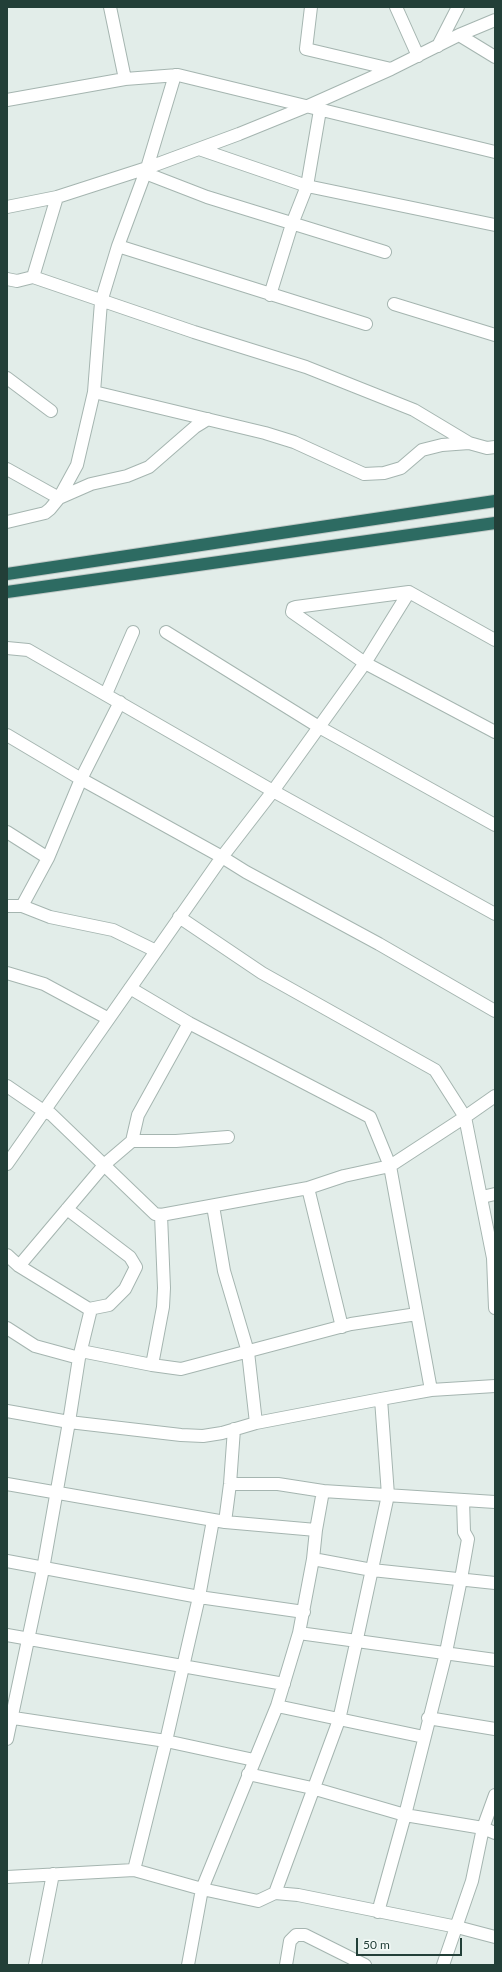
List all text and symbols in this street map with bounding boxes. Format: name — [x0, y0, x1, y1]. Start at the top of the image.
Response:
scale bar — [358, 1930, 464, 1956]
text: 50 m — [363, 1937, 390, 1952]

